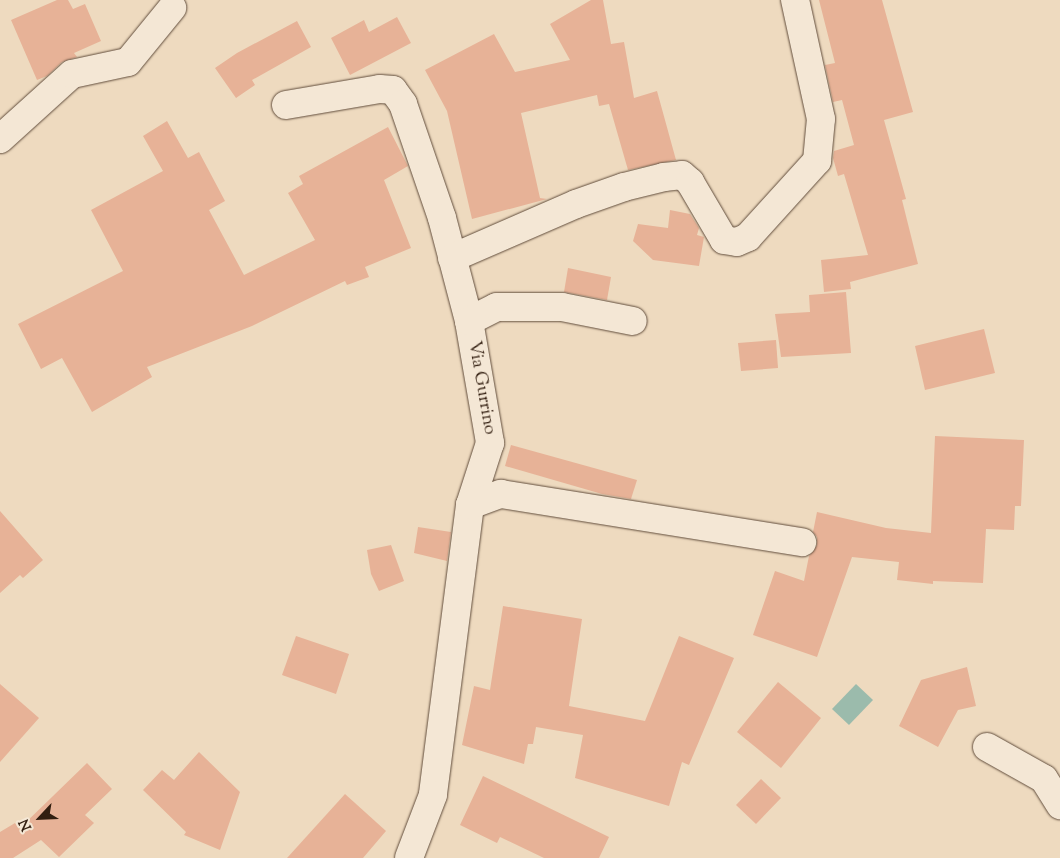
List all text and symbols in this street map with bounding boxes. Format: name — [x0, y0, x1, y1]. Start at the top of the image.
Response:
street label: Via Gurrino — [462, 339, 500, 437]
north arrow — [15, 793, 65, 843]
text: N — [15, 815, 38, 834]

